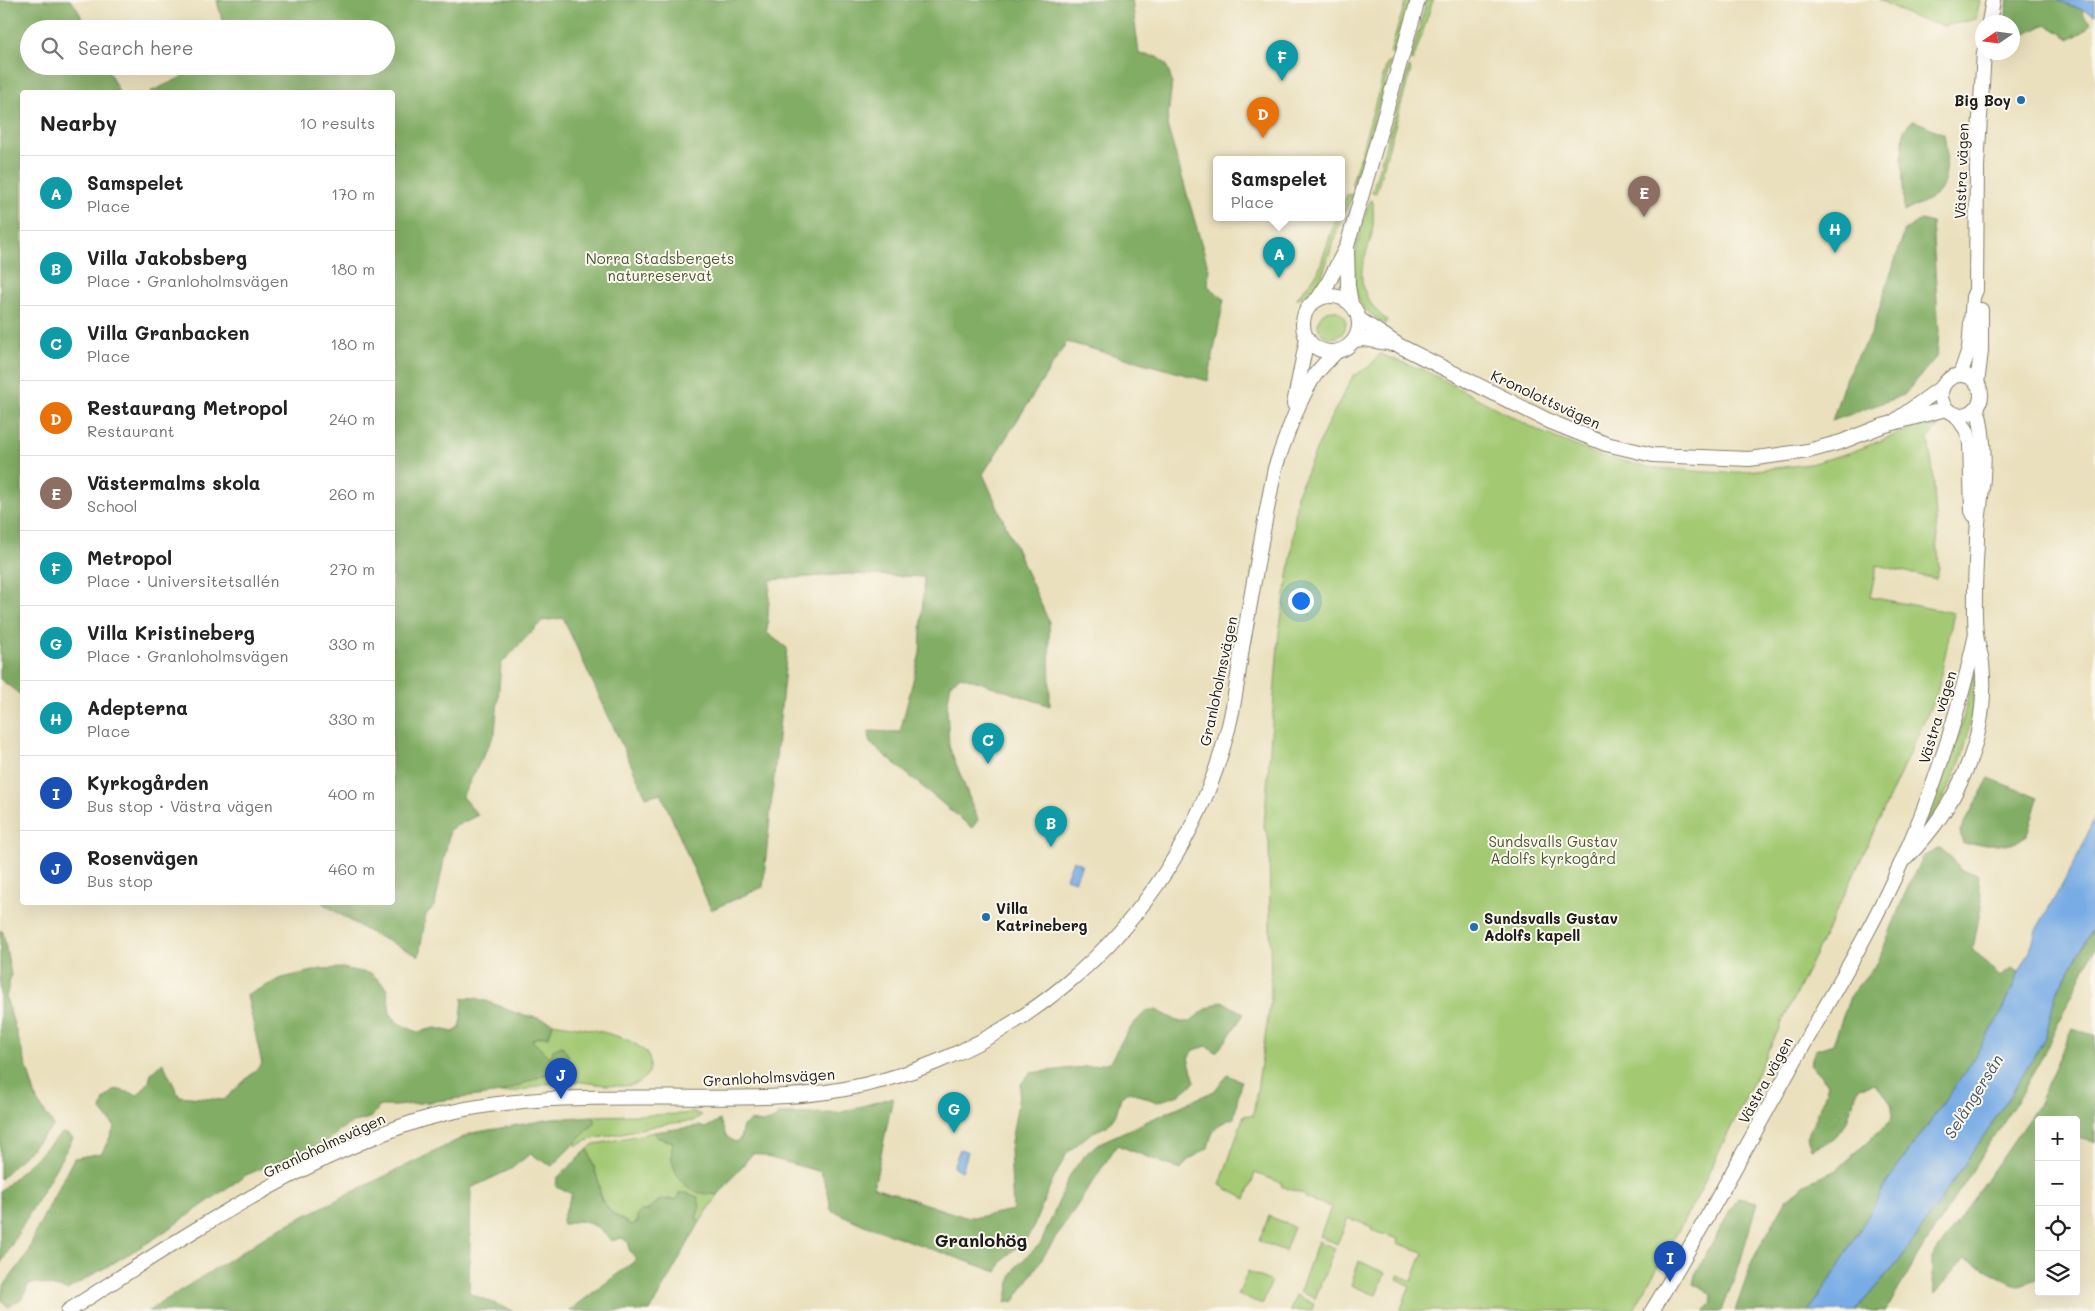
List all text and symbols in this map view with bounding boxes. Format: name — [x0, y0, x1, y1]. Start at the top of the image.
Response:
north arrow — [1975, 15, 2020, 60]
search box — [20, 20, 395, 75]
icon: search — [38, 34, 66, 62]
text: Search here — [78, 35, 194, 60]
pin: F — [1266, 40, 1298, 81]
place label: Big Boy — [1954, 90, 2011, 110]
marker: Big Boy — [2015, 94, 2027, 106]
pin: D — [1247, 97, 1279, 138]
text: Nearby — [40, 109, 117, 136]
text: 10 results — [300, 112, 375, 133]
street label: Västra vägen — [1949, 123, 1973, 219]
popup — [1213, 156, 1345, 221]
text: Samspelet — [1231, 166, 1327, 191]
text: Samspelet — [87, 170, 183, 195]
pin: E — [1628, 176, 1660, 217]
text: A — [50, 183, 62, 204]
text: 170 m — [331, 183, 375, 204]
text: Place — [1231, 191, 1274, 212]
text: Place — [87, 195, 130, 216]
pin: H — [1819, 212, 1851, 253]
pin: A — [1263, 237, 1295, 278]
text: Villa Jakobsberg — [87, 245, 247, 270]
park label: Norra Stadsbergets naturreservat — [586, 248, 734, 285]
text: B — [51, 258, 61, 279]
text: 180 m — [330, 258, 375, 279]
text: Place · Granloholmsvägen — [87, 270, 288, 291]
text: Villa Granbacken — [87, 320, 249, 345]
text: C — [50, 333, 62, 354]
text: 180 m — [330, 333, 375, 354]
text: Place — [87, 345, 130, 366]
street label: Kronolottsvägen — [1488, 365, 1604, 433]
text: Restaurang Metropol — [87, 395, 288, 420]
text: D — [50, 408, 62, 429]
text: 240 m — [329, 408, 375, 429]
text: Restaurant — [87, 420, 175, 441]
text: Västermalms skola — [87, 470, 261, 495]
text: E — [51, 483, 61, 504]
text: 260 m — [329, 483, 375, 504]
text: School — [87, 495, 137, 516]
text: Metropol — [87, 545, 172, 570]
text: F — [51, 558, 61, 579]
text: 270 m — [329, 558, 375, 579]
text: Place · Universitetsallén — [87, 570, 279, 591]
your location — [1288, 588, 1314, 614]
street label: Granloholmsvägen — [1194, 614, 1242, 748]
text: Villa Kristineberg — [87, 620, 255, 645]
text: G — [50, 633, 62, 654]
text: 330 m — [329, 633, 375, 654]
text: Place · Granloholmsvägen — [87, 645, 288, 666]
street label: Västra vägen — [1913, 668, 1961, 766]
text: Adepterna — [87, 695, 188, 720]
text: H — [50, 708, 62, 729]
text: 330 m — [329, 708, 375, 729]
text: Place — [87, 720, 130, 741]
pin: C — [972, 723, 1004, 764]
text: Kyrkogården — [87, 770, 209, 795]
text: I — [52, 783, 60, 804]
text: 400 m — [328, 783, 375, 804]
text: Bus stop · Västra vägen — [87, 795, 273, 816]
pin: B — [1035, 806, 1067, 847]
park label: Sundsvalls Gustav Adolfs kyrkogård — [1488, 831, 1618, 868]
text: Rosenvägen — [87, 845, 198, 870]
text: J — [51, 858, 61, 879]
text: 460 m — [328, 858, 375, 879]
text: Bus stop — [87, 870, 153, 891]
place label: Villa Katrineberg — [996, 898, 1087, 935]
place label: Sundsvalls Gustav Adolfs kapell — [1484, 908, 1618, 945]
marker: Villa Katrineberg — [980, 911, 992, 923]
marker: Sundsvalls Gustav Adolfs kapell — [1468, 921, 1480, 933]
street label: Västra vägen — [1733, 1033, 1797, 1127]
water label: Selångersån — [1939, 1050, 2007, 1142]
pin: J — [545, 1058, 577, 1099]
street label: Granloholmsvägen — [702, 1064, 836, 1090]
pin: G — [938, 1092, 970, 1133]
street label: Granloholmsvägen — [260, 1108, 388, 1182]
map controls — [2035, 1116, 2080, 1296]
button: + — [2035, 1116, 2080, 1161]
button: − — [2035, 1161, 2080, 1206]
button: locate — [2035, 1206, 2080, 1251]
district label: Granlohög — [935, 1228, 1028, 1252]
pin: I — [1654, 1241, 1686, 1282]
button: layers — [2035, 1251, 2080, 1296]

